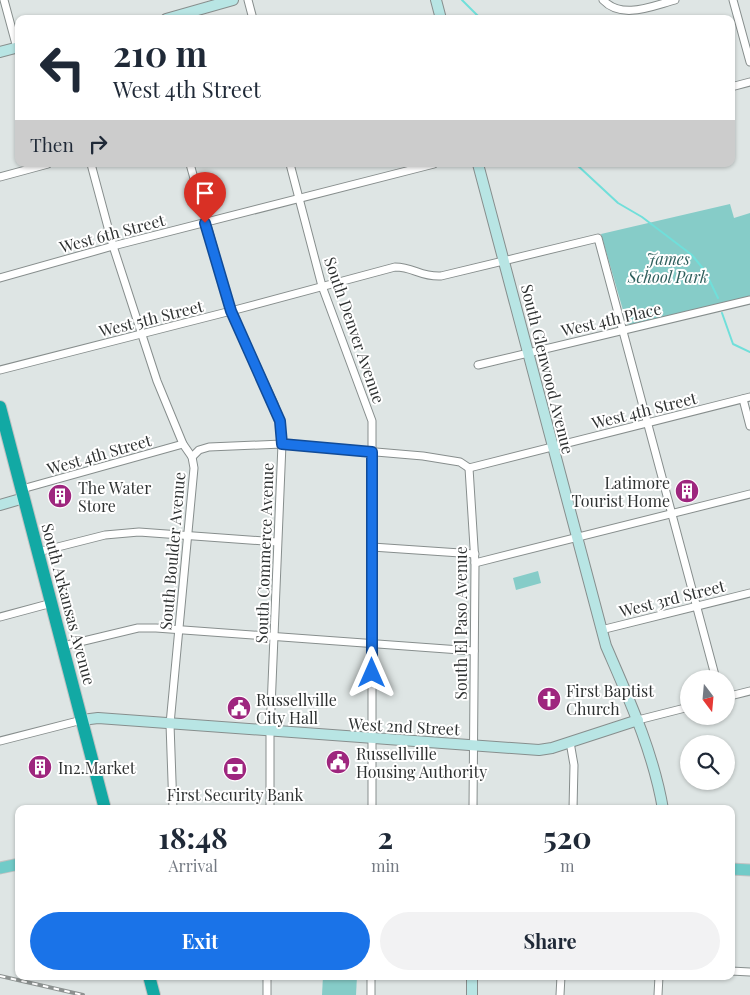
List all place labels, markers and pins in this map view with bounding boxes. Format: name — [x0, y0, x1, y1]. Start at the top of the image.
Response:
pin — [184, 172, 226, 223]
place label: Latimore Tourist Home — [571, 472, 670, 511]
place label: The Water Store — [78, 477, 151, 516]
building icon: Latimore Tourist Home — [674, 478, 700, 504]
building icon: The Water Store — [47, 483, 73, 509]
place label: First Baptist Church — [566, 680, 654, 719]
church icon: First Baptist Church — [536, 686, 562, 712]
place label: Russellville City Hall — [256, 689, 337, 728]
public building icon: Russellville City Hall — [226, 695, 252, 721]
place label: Russellville Housing Authority — [356, 743, 487, 782]
public building icon: Russellville Housing Authority — [325, 749, 351, 775]
building icon: In2.Market — [27, 754, 53, 780]
bank icon: First Security Bank — [222, 756, 248, 782]
place label: In2.Market — [58, 757, 136, 778]
place label: First Security Bank — [167, 784, 304, 805]

